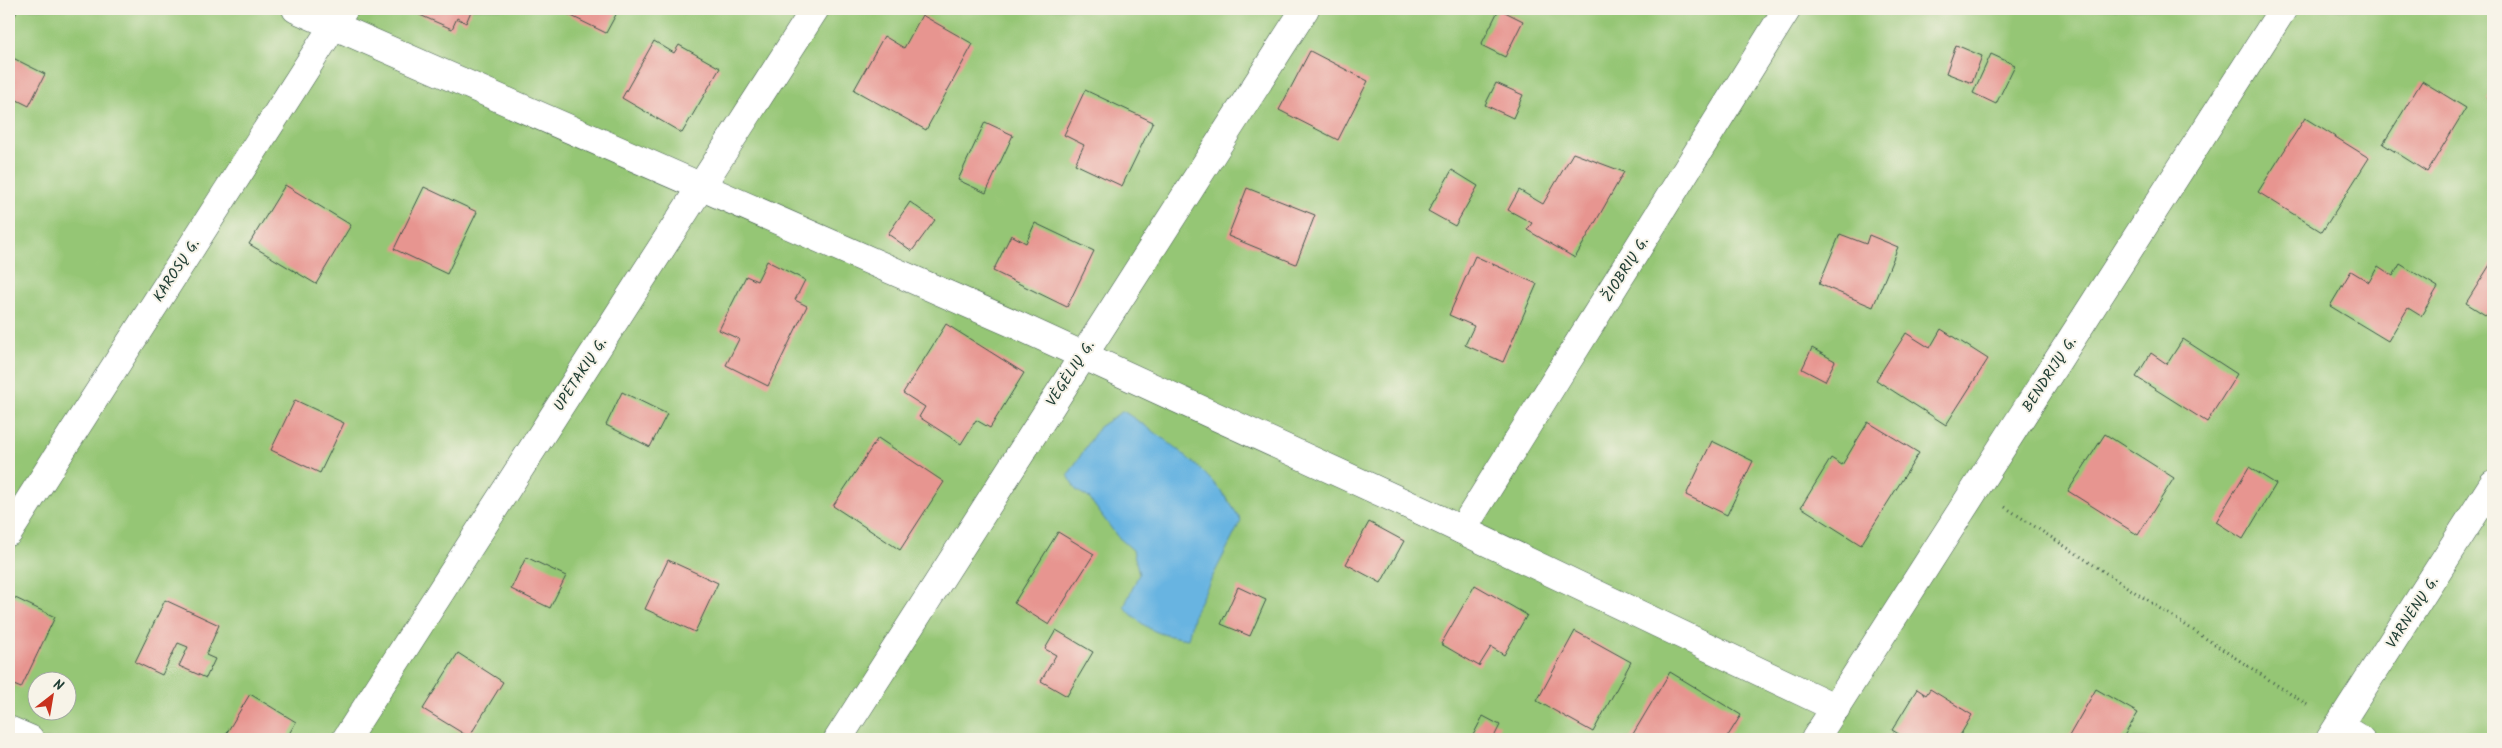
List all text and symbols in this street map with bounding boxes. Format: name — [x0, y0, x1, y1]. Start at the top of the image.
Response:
street label: ŽIOBRIŲ G. — [1596, 232, 1656, 307]
street label: KAROSŲ G. — [147, 234, 206, 307]
street label: BENDRIJŲ G. — [2016, 332, 2083, 417]
street label: UPĖTAKIŲ G. — [548, 333, 614, 416]
street label: VĖGĖLIŲ G. — [1040, 336, 1101, 412]
street label: VARNĖNŲ G. — [2380, 571, 2445, 654]
north arrow — [28, 670, 78, 720]
text: N — [49, 674, 68, 698]

